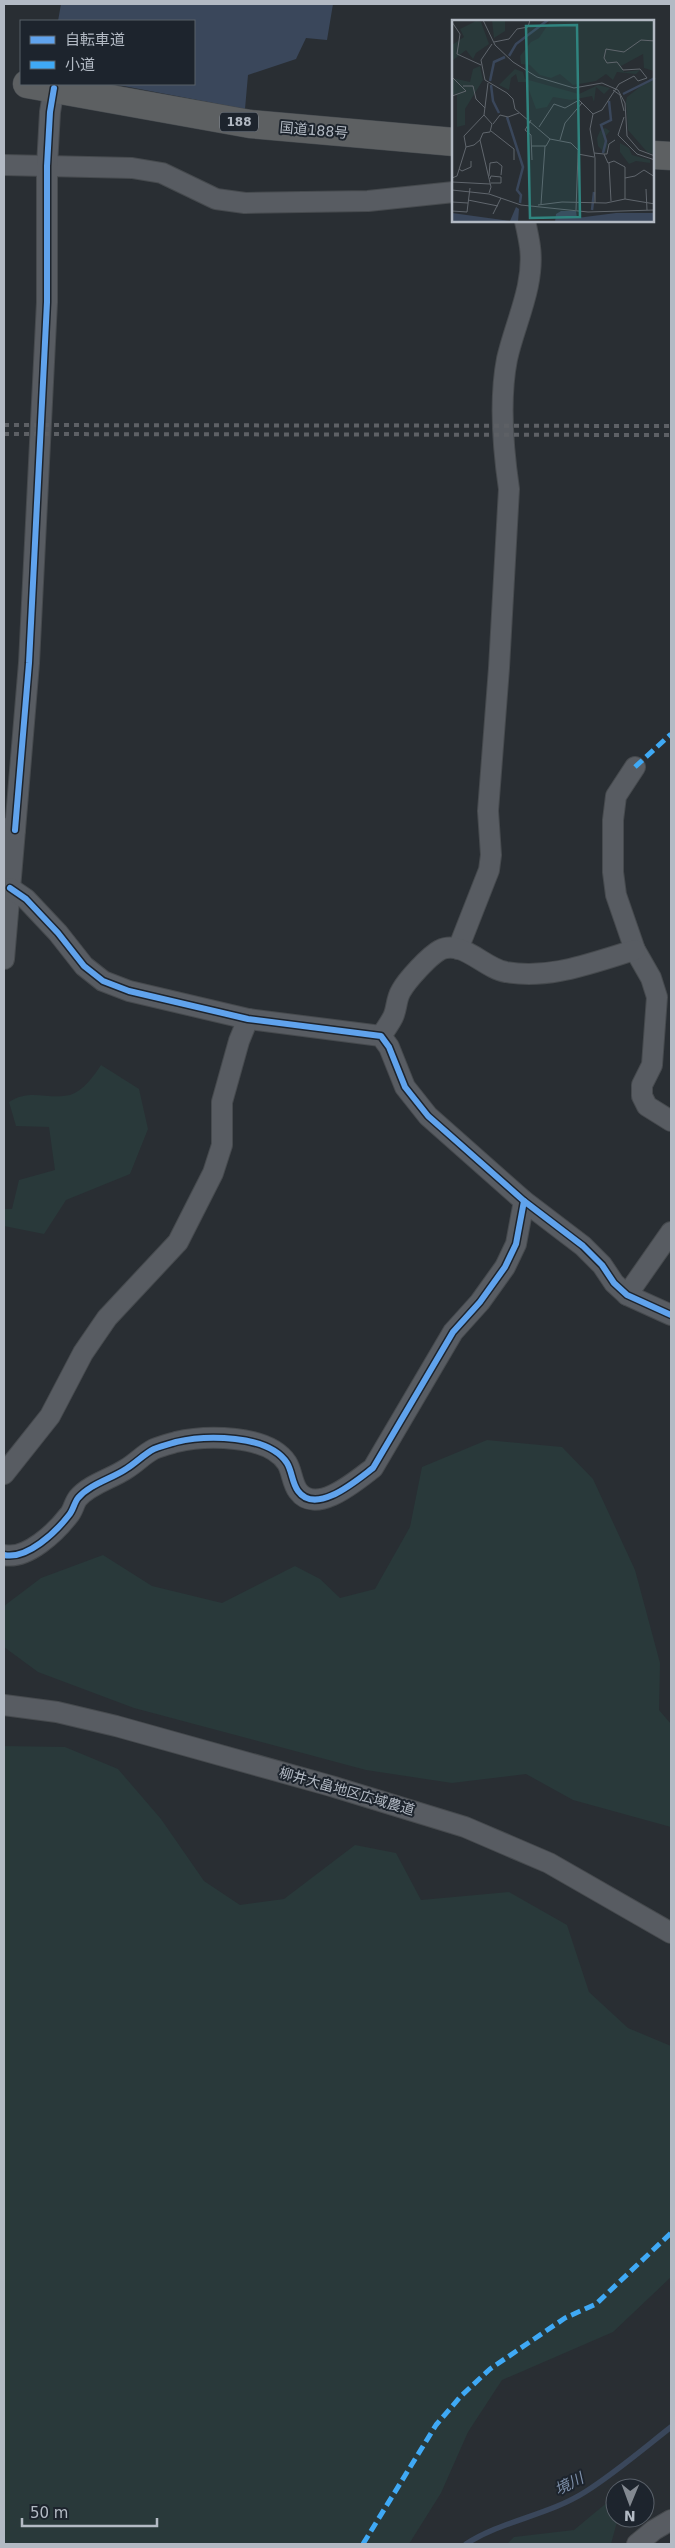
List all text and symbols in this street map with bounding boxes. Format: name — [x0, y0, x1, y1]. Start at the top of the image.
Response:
legend — [20, 20, 195, 85]
inset map — [452, 20, 655, 222]
text: 自転車道 — [65, 31, 125, 49]
text: 小道 — [65, 56, 95, 74]
road number: 188 — [220, 112, 258, 132]
street label: 国道188号 — [279, 119, 349, 141]
street label: 柳井大畠地区広域農道 — [278, 1764, 416, 1818]
water label: 境川 — [552, 2468, 588, 2499]
north arrow — [605, 2478, 655, 2528]
scale bar — [22, 2496, 158, 2528]
text: 50 m — [30, 2504, 68, 2522]
text: N — [624, 2508, 636, 2524]

